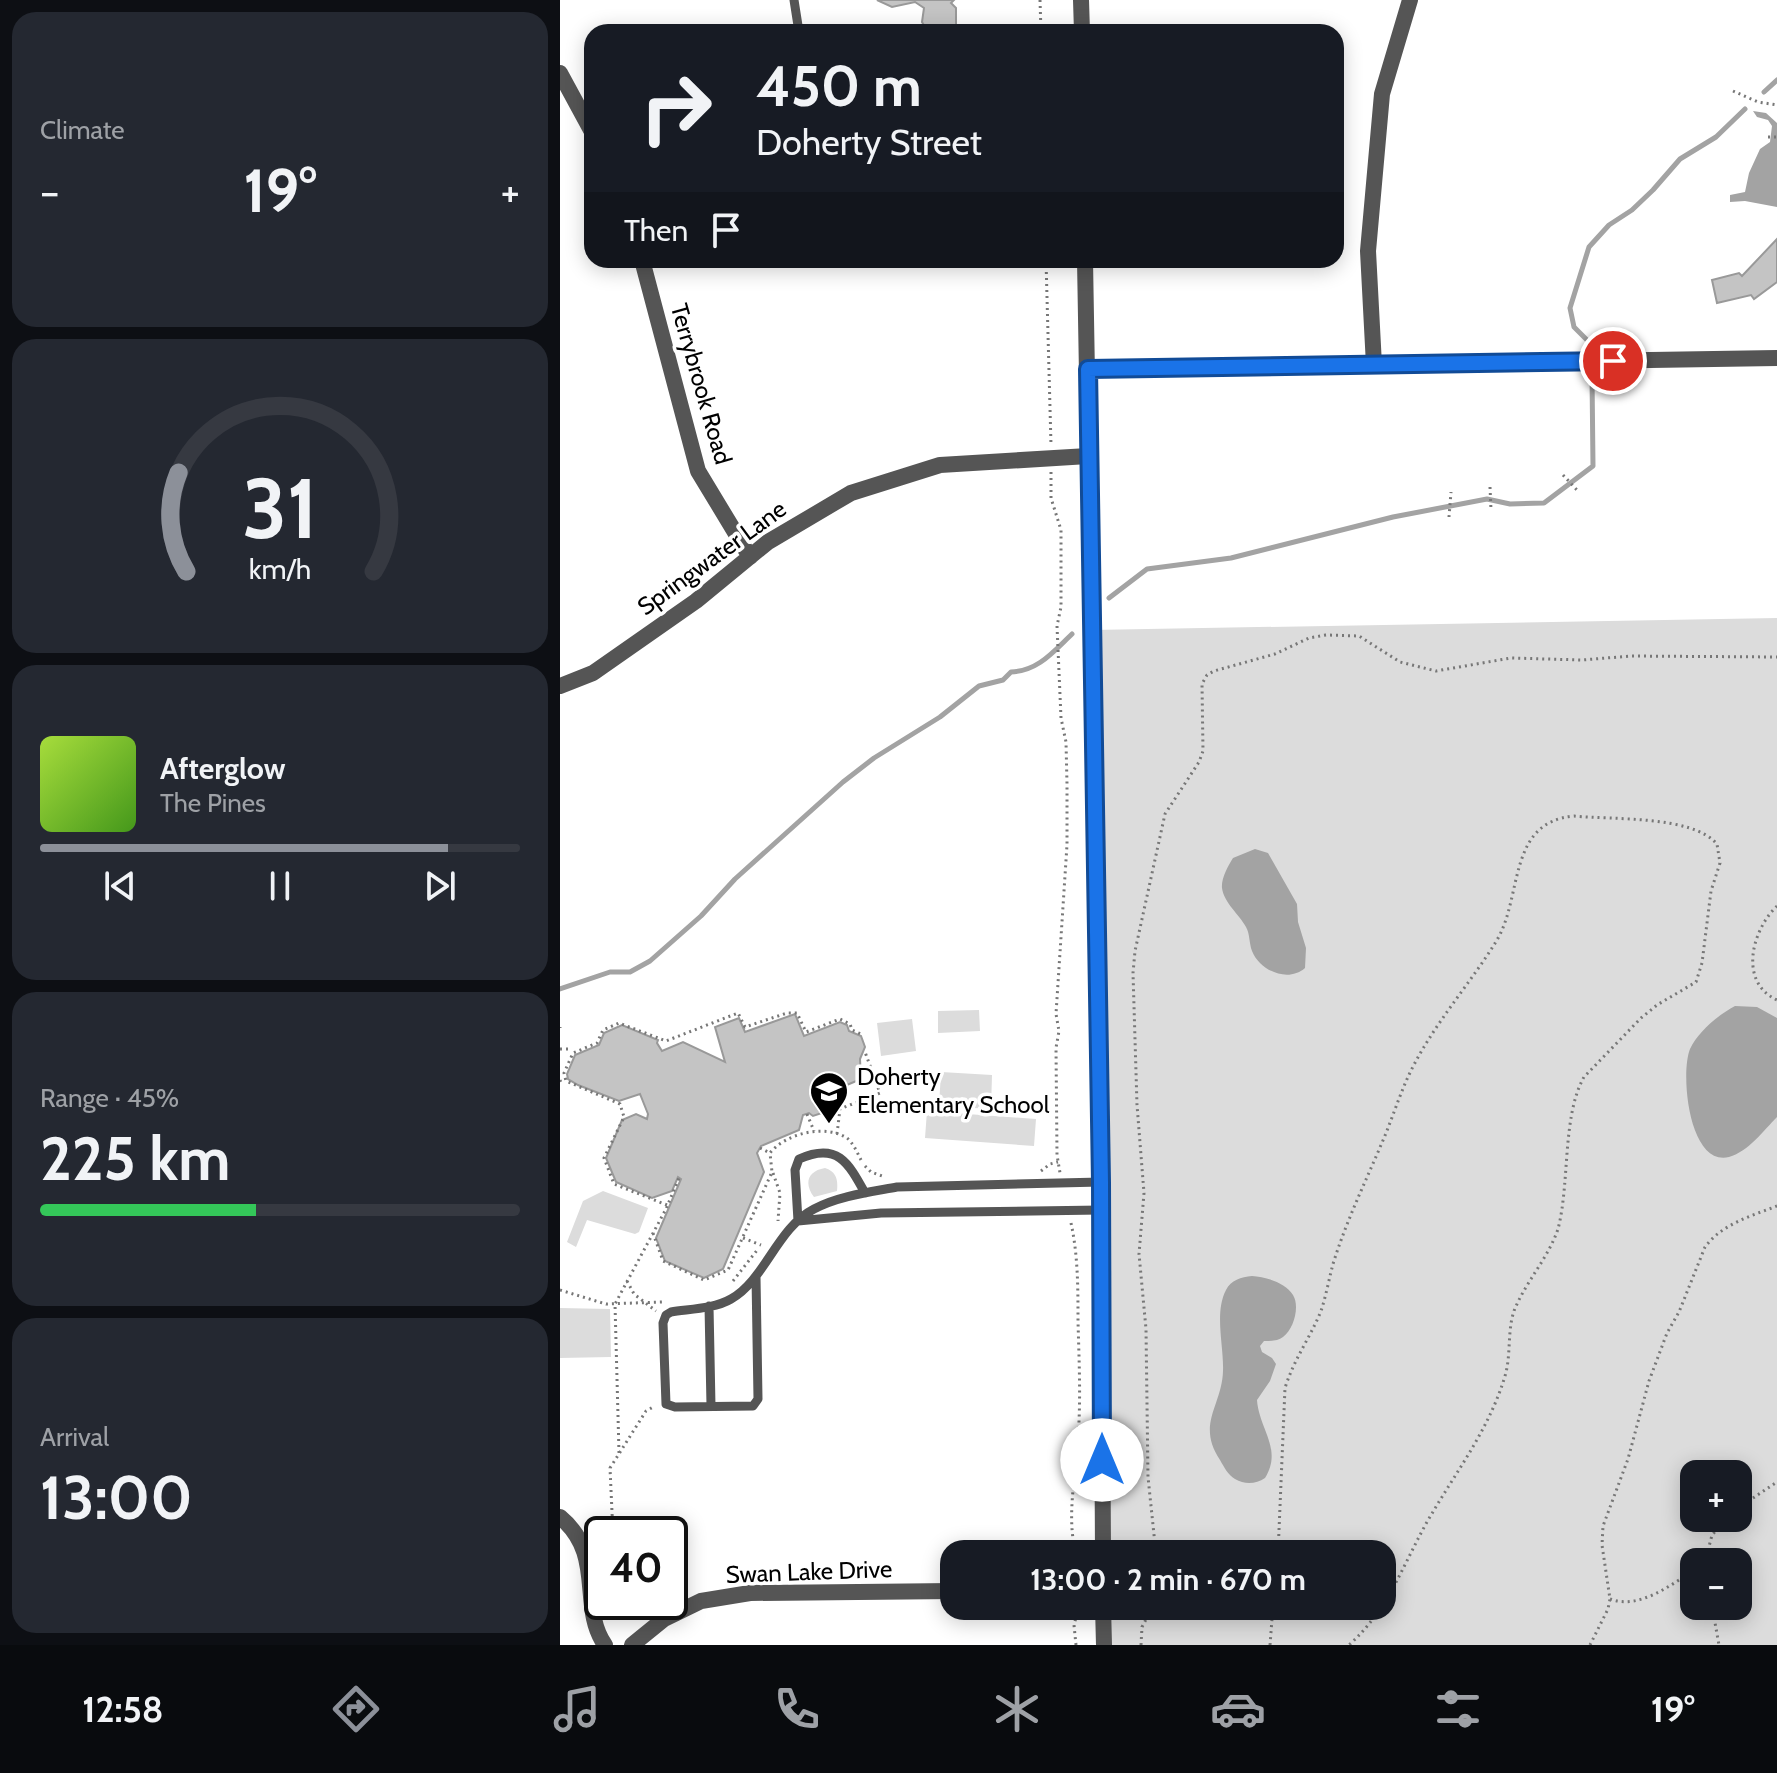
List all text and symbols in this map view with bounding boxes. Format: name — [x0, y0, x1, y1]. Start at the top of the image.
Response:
text: 450 m — [756, 52, 922, 120]
icon: right — [624, 56, 728, 160]
text: Climate — [40, 114, 125, 146]
text: Doherty Street — [756, 120, 982, 164]
text: 19° — [243, 154, 317, 227]
text: − — [40, 165, 59, 218]
text: + — [501, 165, 520, 218]
icon: arrive — [704, 208, 748, 252]
text: Then — [624, 212, 688, 249]
street label: Terrybrook Road — [665, 300, 738, 467]
pin — [1579, 327, 1647, 395]
icon: arrive — [1591, 339, 1635, 383]
text: 31 — [242, 457, 318, 558]
street label: Springwater Lane — [632, 494, 792, 621]
text: km/h — [249, 551, 311, 586]
text: Afterglow — [160, 750, 286, 787]
text: The Pines — [160, 787, 266, 819]
icon: previous — [98, 864, 142, 908]
icon: pause — [258, 864, 302, 908]
icon: next — [418, 864, 462, 908]
place label: Doherty Elementary School — [857, 1062, 1050, 1119]
school or university icon: Doherty Elementary School — [808, 1070, 850, 1125]
text: Range · 45% — [40, 1082, 179, 1114]
text: 225 km — [40, 1122, 230, 1195]
position arrow — [1060, 1418, 1144, 1502]
text: Arrival — [40, 1421, 109, 1453]
map controls — [1680, 1460, 1752, 1620]
button: + — [1680, 1460, 1752, 1532]
text: 13:00 — [40, 1461, 193, 1534]
speed limit sign: 40 — [584, 1516, 688, 1620]
button: − — [1680, 1548, 1752, 1620]
street label: Swan Lake Drive — [725, 1554, 893, 1589]
text: 13:00 · 2 min · 670 m — [1030, 1561, 1306, 1598]
icon: directions — [328, 1681, 384, 1737]
icon: music — [549, 1681, 605, 1737]
icon: phone — [769, 1681, 825, 1737]
icon: climate — [989, 1681, 1045, 1737]
icon: car — [1210, 1681, 1266, 1737]
icon: filters — [1430, 1681, 1486, 1737]
text: 12:58 — [82, 1687, 164, 1731]
text: 19° — [1651, 1687, 1695, 1731]

